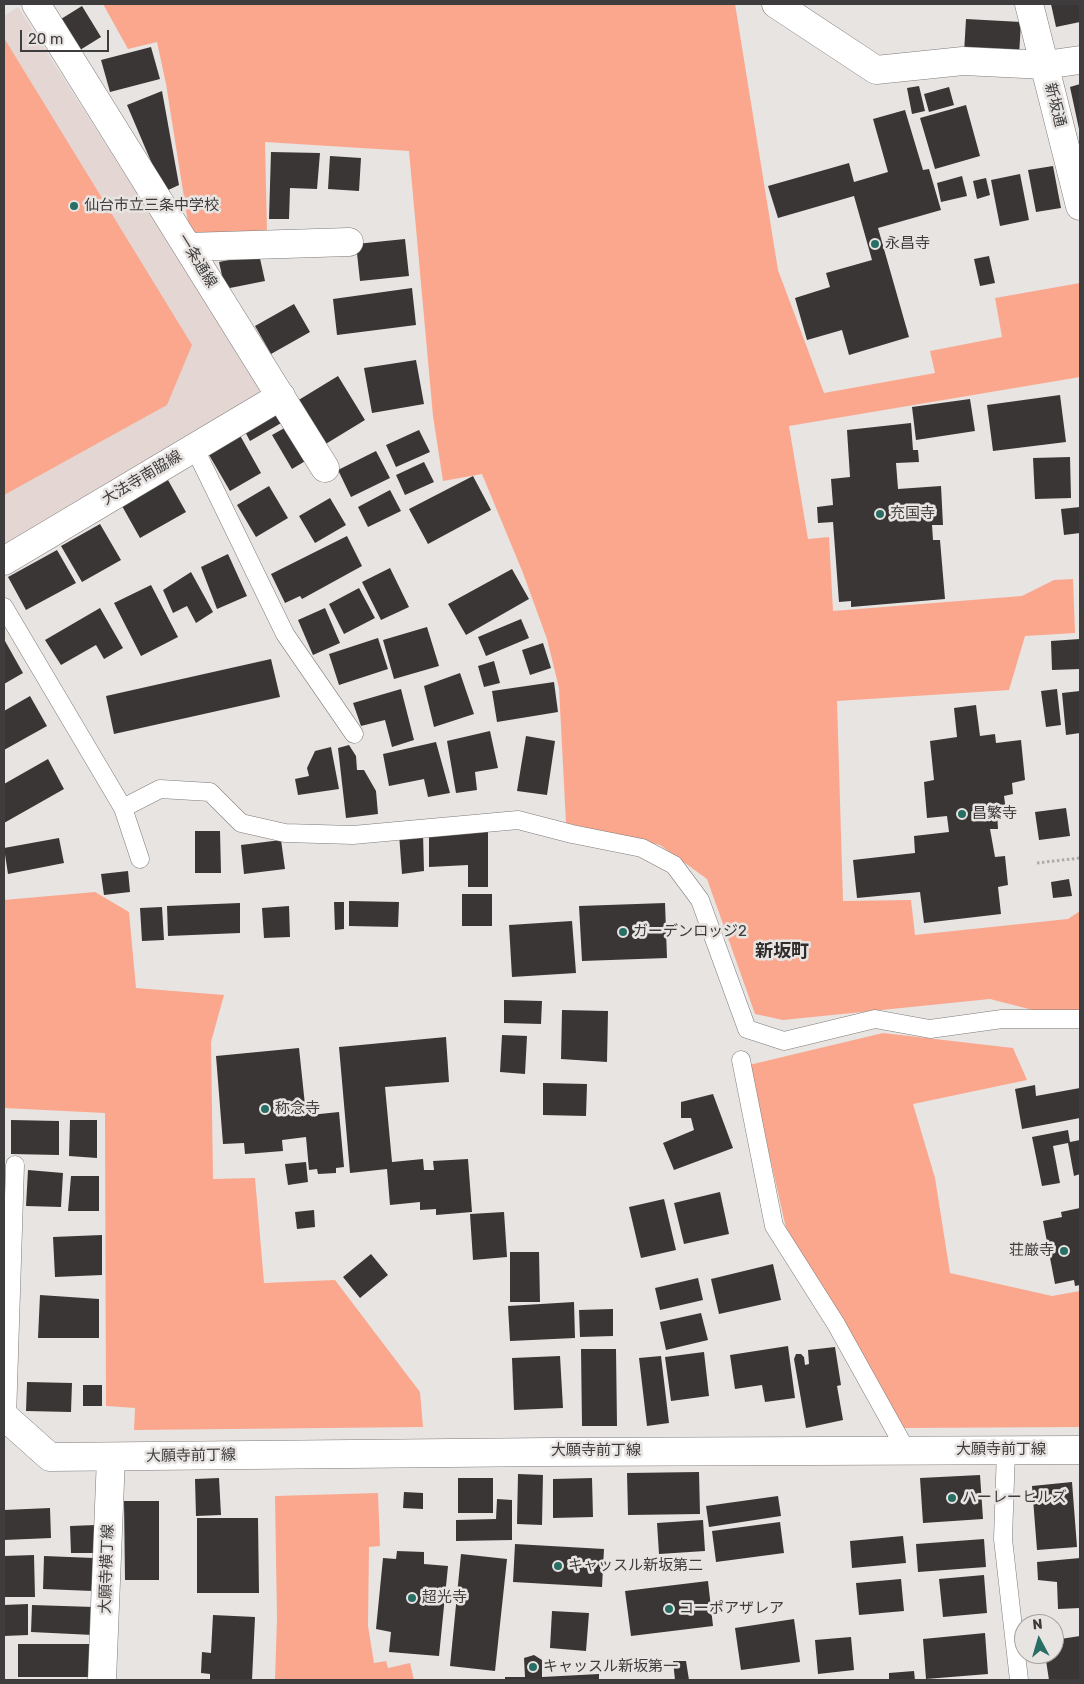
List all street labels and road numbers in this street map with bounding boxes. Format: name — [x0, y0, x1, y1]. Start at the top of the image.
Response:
street label: 新坂通 — [1041, 81, 1069, 129]
street label: 一条通線 — [173, 231, 221, 291]
street label: 大法寺南脇線 — [99, 447, 185, 509]
street label: 大願寺前丁線 — [956, 1441, 1046, 1459]
street label: 大願寺前丁線 — [551, 1442, 641, 1460]
street label: 大願寺前丁線 — [146, 1446, 236, 1466]
street label: 大願寺横丁線 — [96, 1524, 118, 1614]

